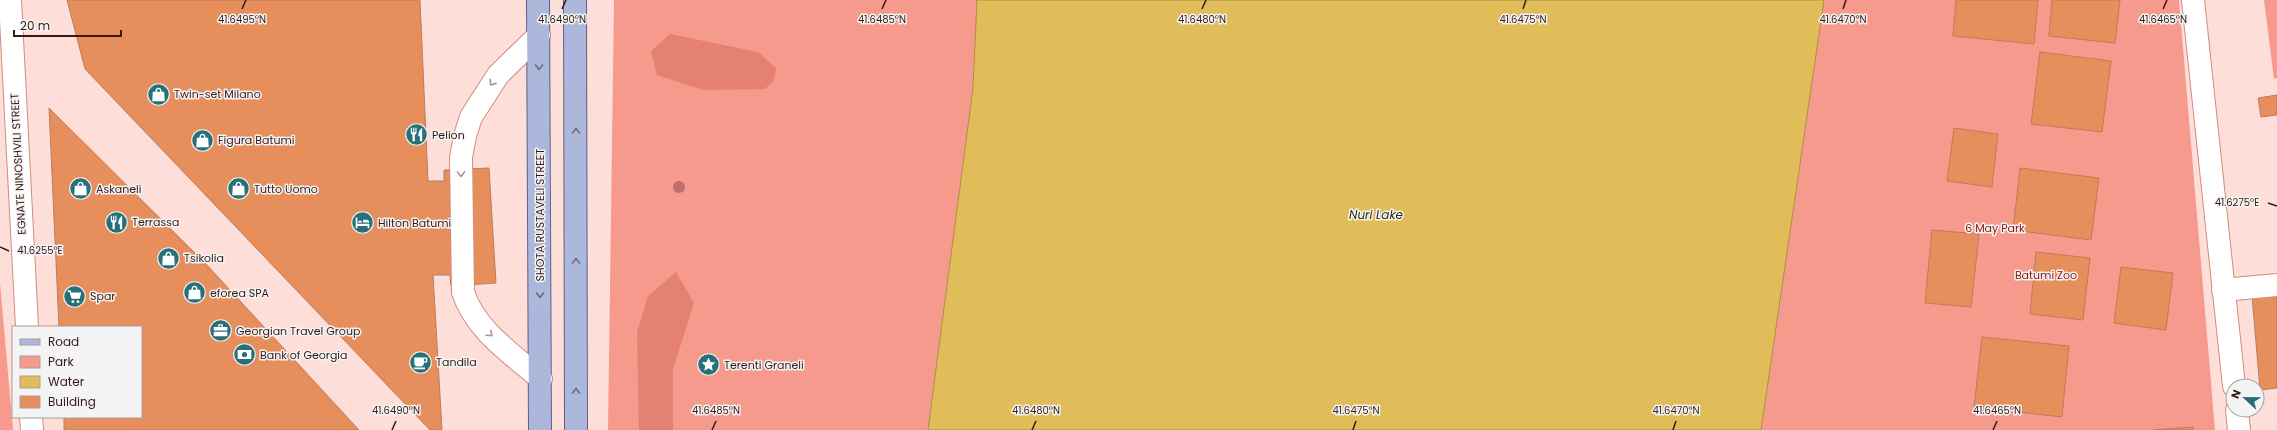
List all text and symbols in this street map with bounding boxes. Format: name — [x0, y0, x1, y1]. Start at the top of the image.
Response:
scale bar — [14, 12, 121, 38]
text: 41.6495°N — [218, 12, 266, 27]
text: 41.6490°N — [538, 12, 586, 27]
text: 41.6485°N — [858, 12, 906, 27]
text: 41.6480°N — [1178, 12, 1226, 27]
text: 41.6475°N — [1499, 12, 1547, 27]
text: 41.6470°N — [1819, 12, 1867, 27]
text: 41.6465°N — [2139, 12, 2187, 27]
text: 20 m — [20, 17, 50, 34]
one-way arrow — [535, 64, 543, 70]
one-way arrow — [489, 79, 497, 86]
shop icon: Twin-set Milano — [145, 81, 171, 107]
place label: Twin-set Milano — [174, 86, 261, 102]
street label: EGNATE NINOSHVILI STREET — [6, 93, 30, 235]
restaurant icon: Pelion — [404, 122, 430, 148]
shop icon: Figura Batumi — [190, 127, 216, 153]
place label: Pelion — [432, 127, 465, 143]
one-way arrow — [572, 128, 580, 134]
place label: Figura Batumi — [218, 132, 295, 148]
street label: SHOTA RUSTAVELI STREET — [532, 149, 548, 281]
one-way arrow — [457, 171, 465, 177]
shop icon: Askaneli — [67, 176, 93, 202]
shop icon: Tutto Uomo — [226, 176, 252, 202]
place label: Askaneli — [96, 181, 142, 197]
place label: Tutto Uomo — [254, 181, 318, 197]
text: 41.6275°E — [2215, 195, 2259, 210]
water label: Nuri Lake — [1349, 206, 1404, 223]
restaurant icon: Terrassa — [104, 209, 130, 235]
hotel icon: Hilton Batumi — [349, 210, 375, 236]
place label: Terrassa — [132, 214, 179, 230]
place label: Hilton Batumi — [378, 215, 452, 231]
park label: 6 May Park — [1965, 220, 2025, 236]
text: 41.6255°E — [17, 243, 63, 258]
shop icon: Tsikolia — [156, 245, 182, 271]
place label: Tsikolia — [184, 250, 224, 266]
one-way arrow — [572, 258, 580, 264]
park label: Batumi Zoo — [2015, 267, 2077, 283]
shop icon: eforea SPA — [182, 280, 208, 306]
supermarket icon: Spar — [61, 283, 87, 309]
place label: eforea SPA — [210, 285, 270, 301]
place label: Spar — [90, 288, 115, 304]
one-way arrow — [536, 292, 544, 298]
office icon: Georgian Travel Group — [208, 318, 234, 344]
place label: Georgian Travel Group — [236, 323, 360, 339]
legend — [12, 326, 142, 418]
one-way arrow — [486, 329, 493, 336]
text: Road — [48, 333, 79, 350]
bank icon: Bank of Georgia — [232, 342, 258, 368]
place label: Bank of Georgia — [260, 347, 348, 363]
cafe icon: Tandila — [408, 349, 434, 375]
place icon: Terenti Graneli — [695, 352, 721, 378]
text: Park — [48, 353, 75, 370]
place label: Tandila — [436, 354, 477, 370]
place label: Terenti Graneli — [724, 357, 804, 373]
text: Water — [48, 373, 85, 390]
north arrow — [2225, 378, 2265, 418]
text: N — [2227, 387, 2245, 401]
one-way arrow — [572, 388, 580, 394]
text: Building — [48, 393, 96, 410]
text: 41.6490°N — [372, 403, 420, 418]
text: 41.6485°N — [692, 403, 740, 418]
text: 41.6480°N — [1012, 403, 1060, 418]
text: 41.6475°N — [1332, 403, 1380, 418]
text: 41.6470°N — [1652, 403, 1700, 418]
text: 41.6465°N — [1973, 403, 2021, 418]

